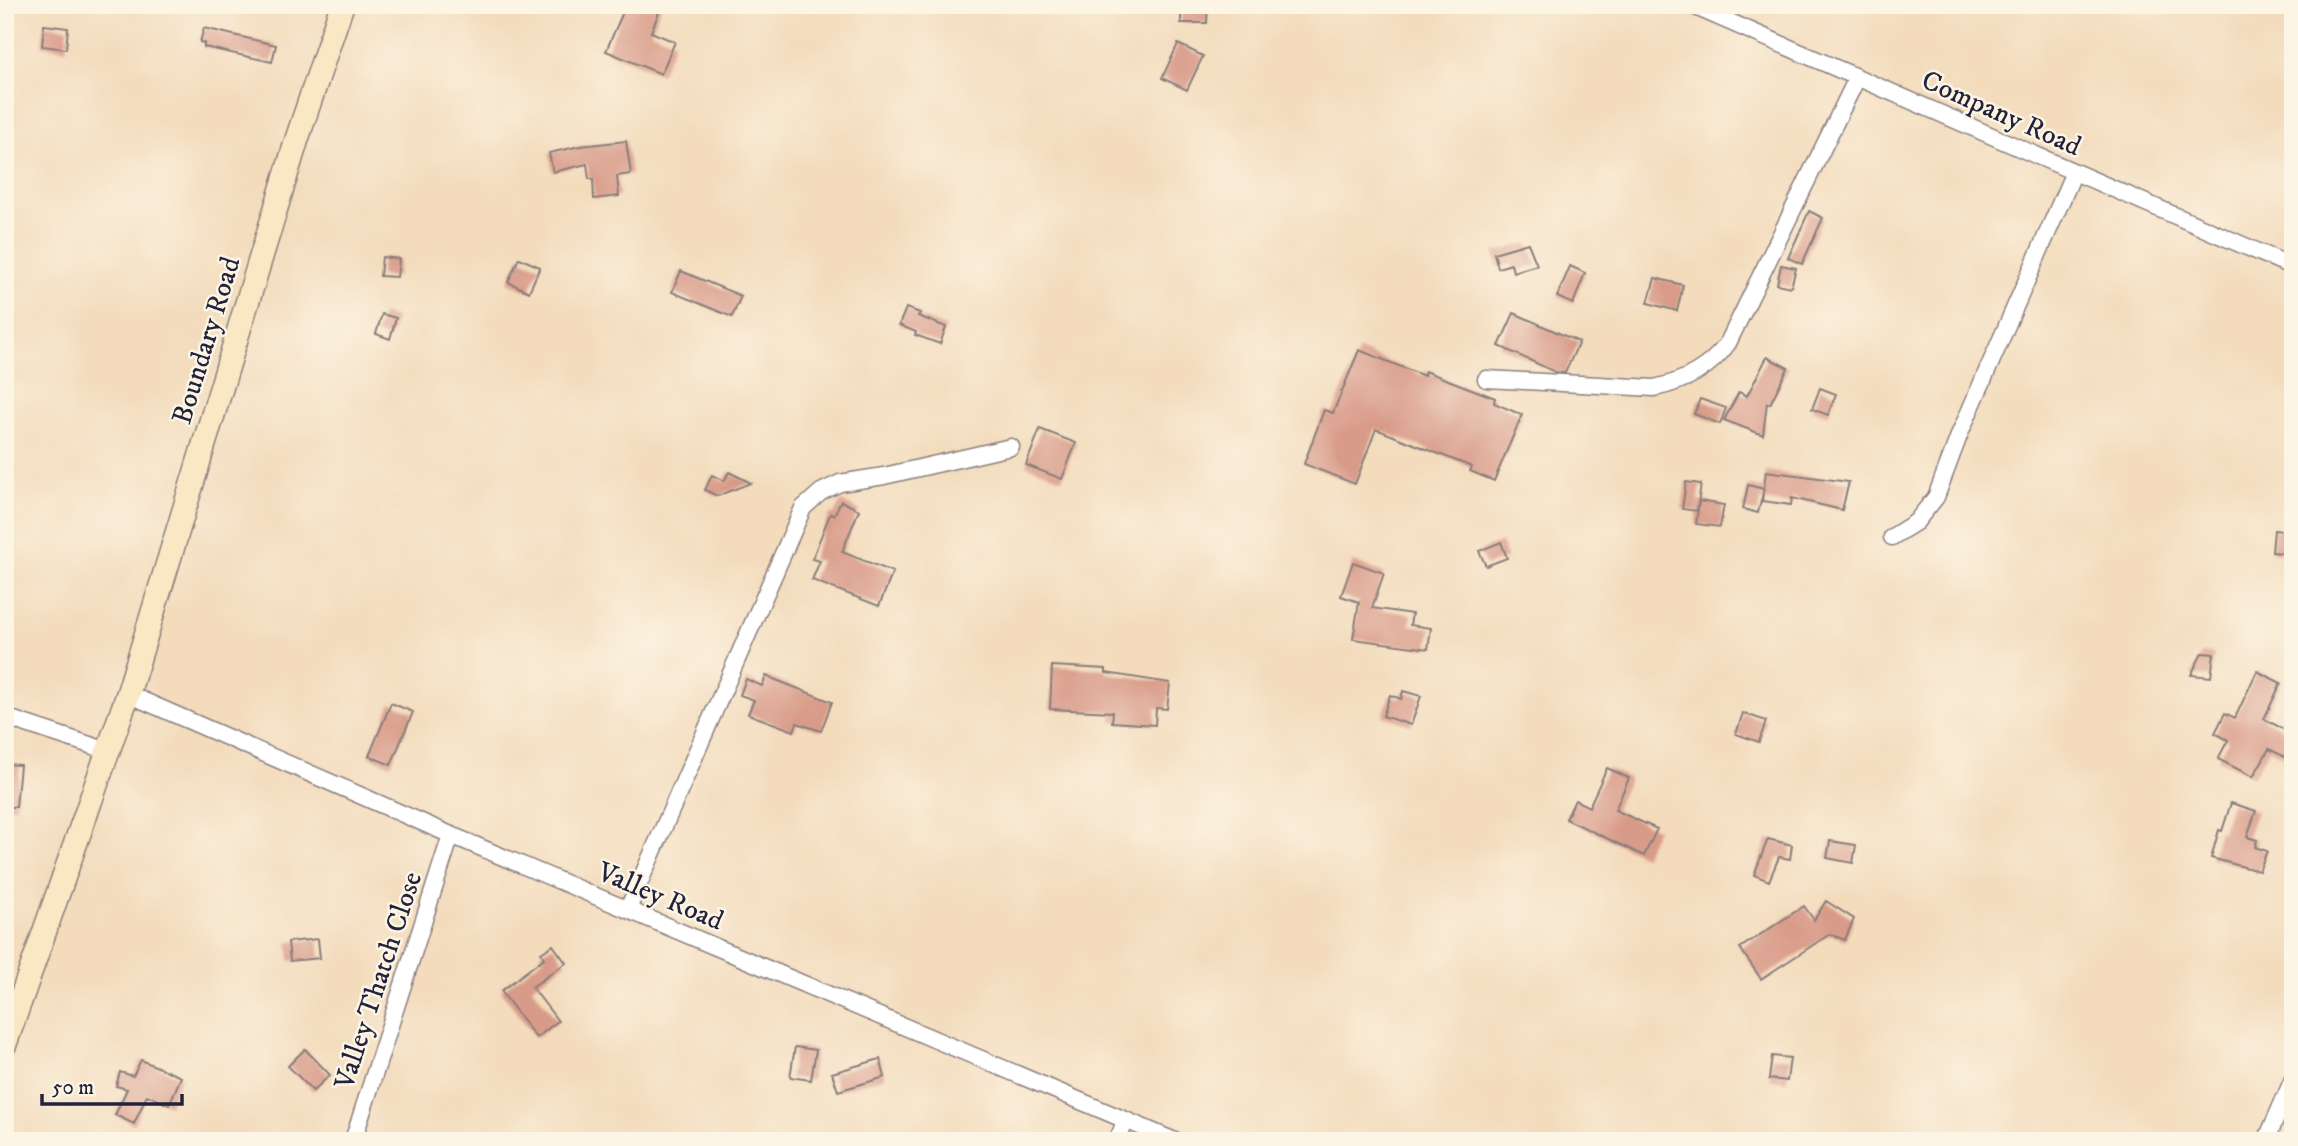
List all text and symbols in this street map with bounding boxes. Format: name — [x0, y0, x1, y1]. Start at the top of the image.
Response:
street label: Company Road — [1916, 63, 2087, 164]
street label: Boundary Road — [164, 253, 248, 428]
street label: Valley Road — [591, 854, 729, 939]
street label: Valley Thatch Close — [326, 867, 430, 1095]
scale bar — [42, 1062, 182, 1106]
text: 50 m — [52, 1075, 94, 1101]

